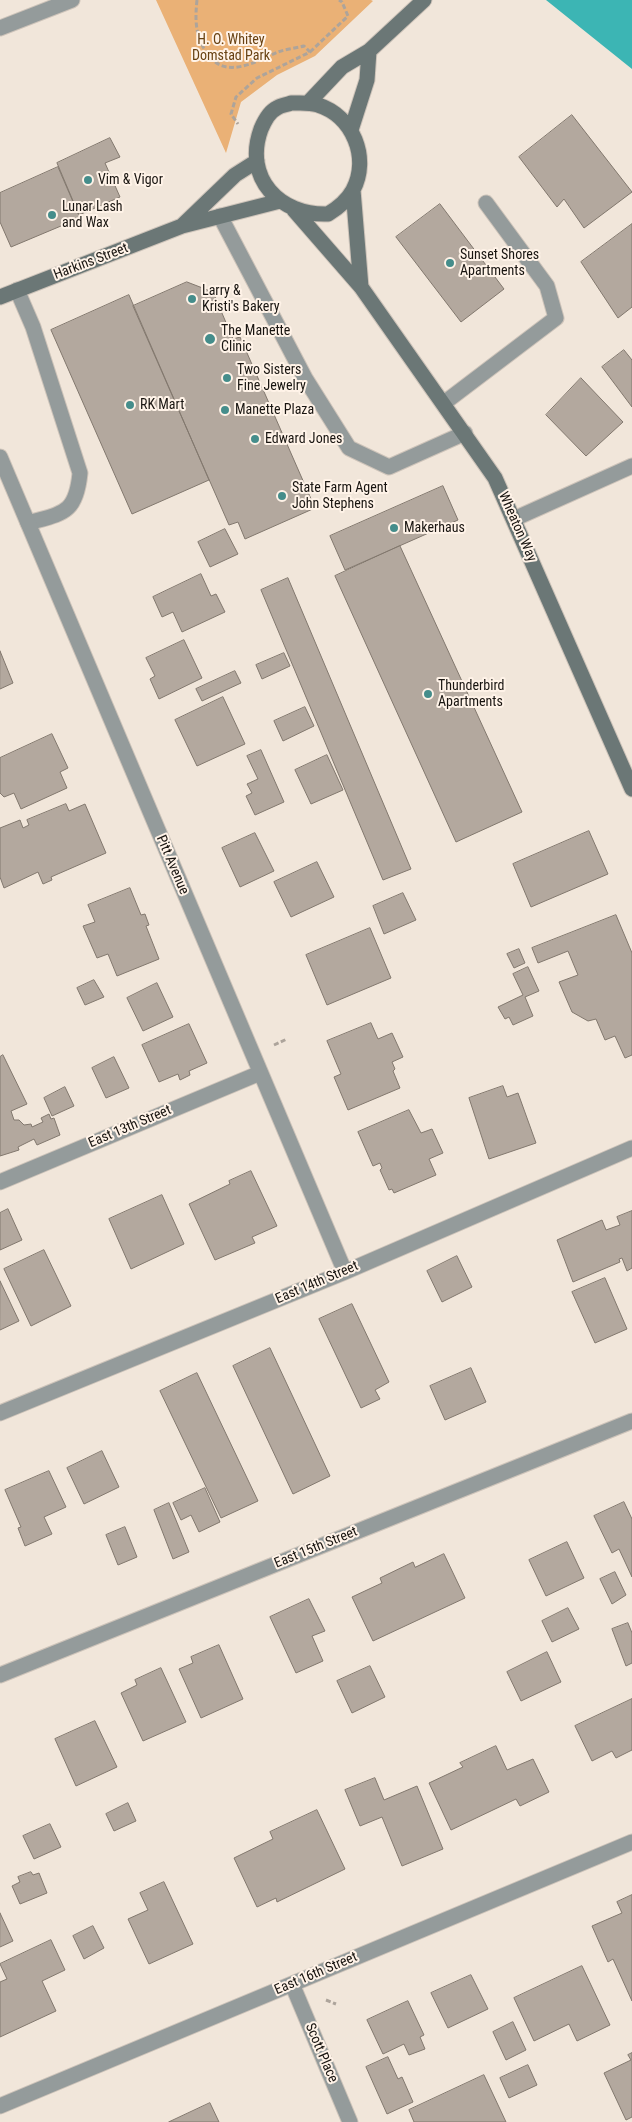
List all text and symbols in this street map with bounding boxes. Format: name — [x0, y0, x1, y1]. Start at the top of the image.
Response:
park label: H. O. Whitey Domstad Park — [192, 32, 270, 64]
place label: Vim & Vigor — [98, 172, 163, 188]
marker: Vim & Vigor — [82, 174, 94, 186]
place label: Lunar Lash and Wax — [62, 199, 123, 232]
marker: Lunar Lash and Wax — [46, 209, 58, 221]
street label: Harkins Street — [51, 240, 131, 284]
place label: Sunset Shores Apartments — [460, 247, 539, 280]
marker: Sunset Shores Apartments — [444, 257, 456, 269]
place label: Larry & Kristi's Bakery — [202, 283, 280, 316]
marker: Larry & Kristi's Bakery — [186, 293, 198, 305]
place label: The Manette Clinic — [221, 323, 290, 356]
marker: The Manette Clinic — [203, 332, 217, 346]
place label: Two Sisters Fine Jewelry — [237, 362, 306, 394]
marker: Two Sisters Fine Jewelry — [221, 372, 233, 384]
place label: RK Mart — [140, 397, 184, 413]
marker: RK Mart — [124, 399, 136, 411]
place label: Manette Plaza — [235, 402, 314, 418]
marker: Manette Plaza — [219, 404, 231, 416]
place label: Edward Jones — [265, 431, 342, 447]
marker: Edward Jones — [249, 433, 261, 445]
place label: State Farm Agent John Stephens — [292, 480, 388, 512]
marker: State Farm Agent John Stephens — [276, 490, 288, 502]
street label: Wheaton Way — [494, 490, 540, 564]
place label: Makerhaus — [404, 520, 465, 536]
marker: Makerhaus — [388, 522, 400, 534]
place label: Thunderbird Apartments — [438, 678, 505, 710]
marker: Thunderbird Apartments — [422, 688, 434, 700]
street label: Pitt Avenue — [152, 833, 192, 897]
street label: East 13th Street — [86, 1102, 174, 1152]
street label: East 14th Street — [273, 1258, 361, 1308]
street label: East 15th Street — [272, 1524, 360, 1572]
street label: East 16th Street — [272, 1949, 360, 1999]
street label: Scott Place — [301, 2021, 341, 2085]

